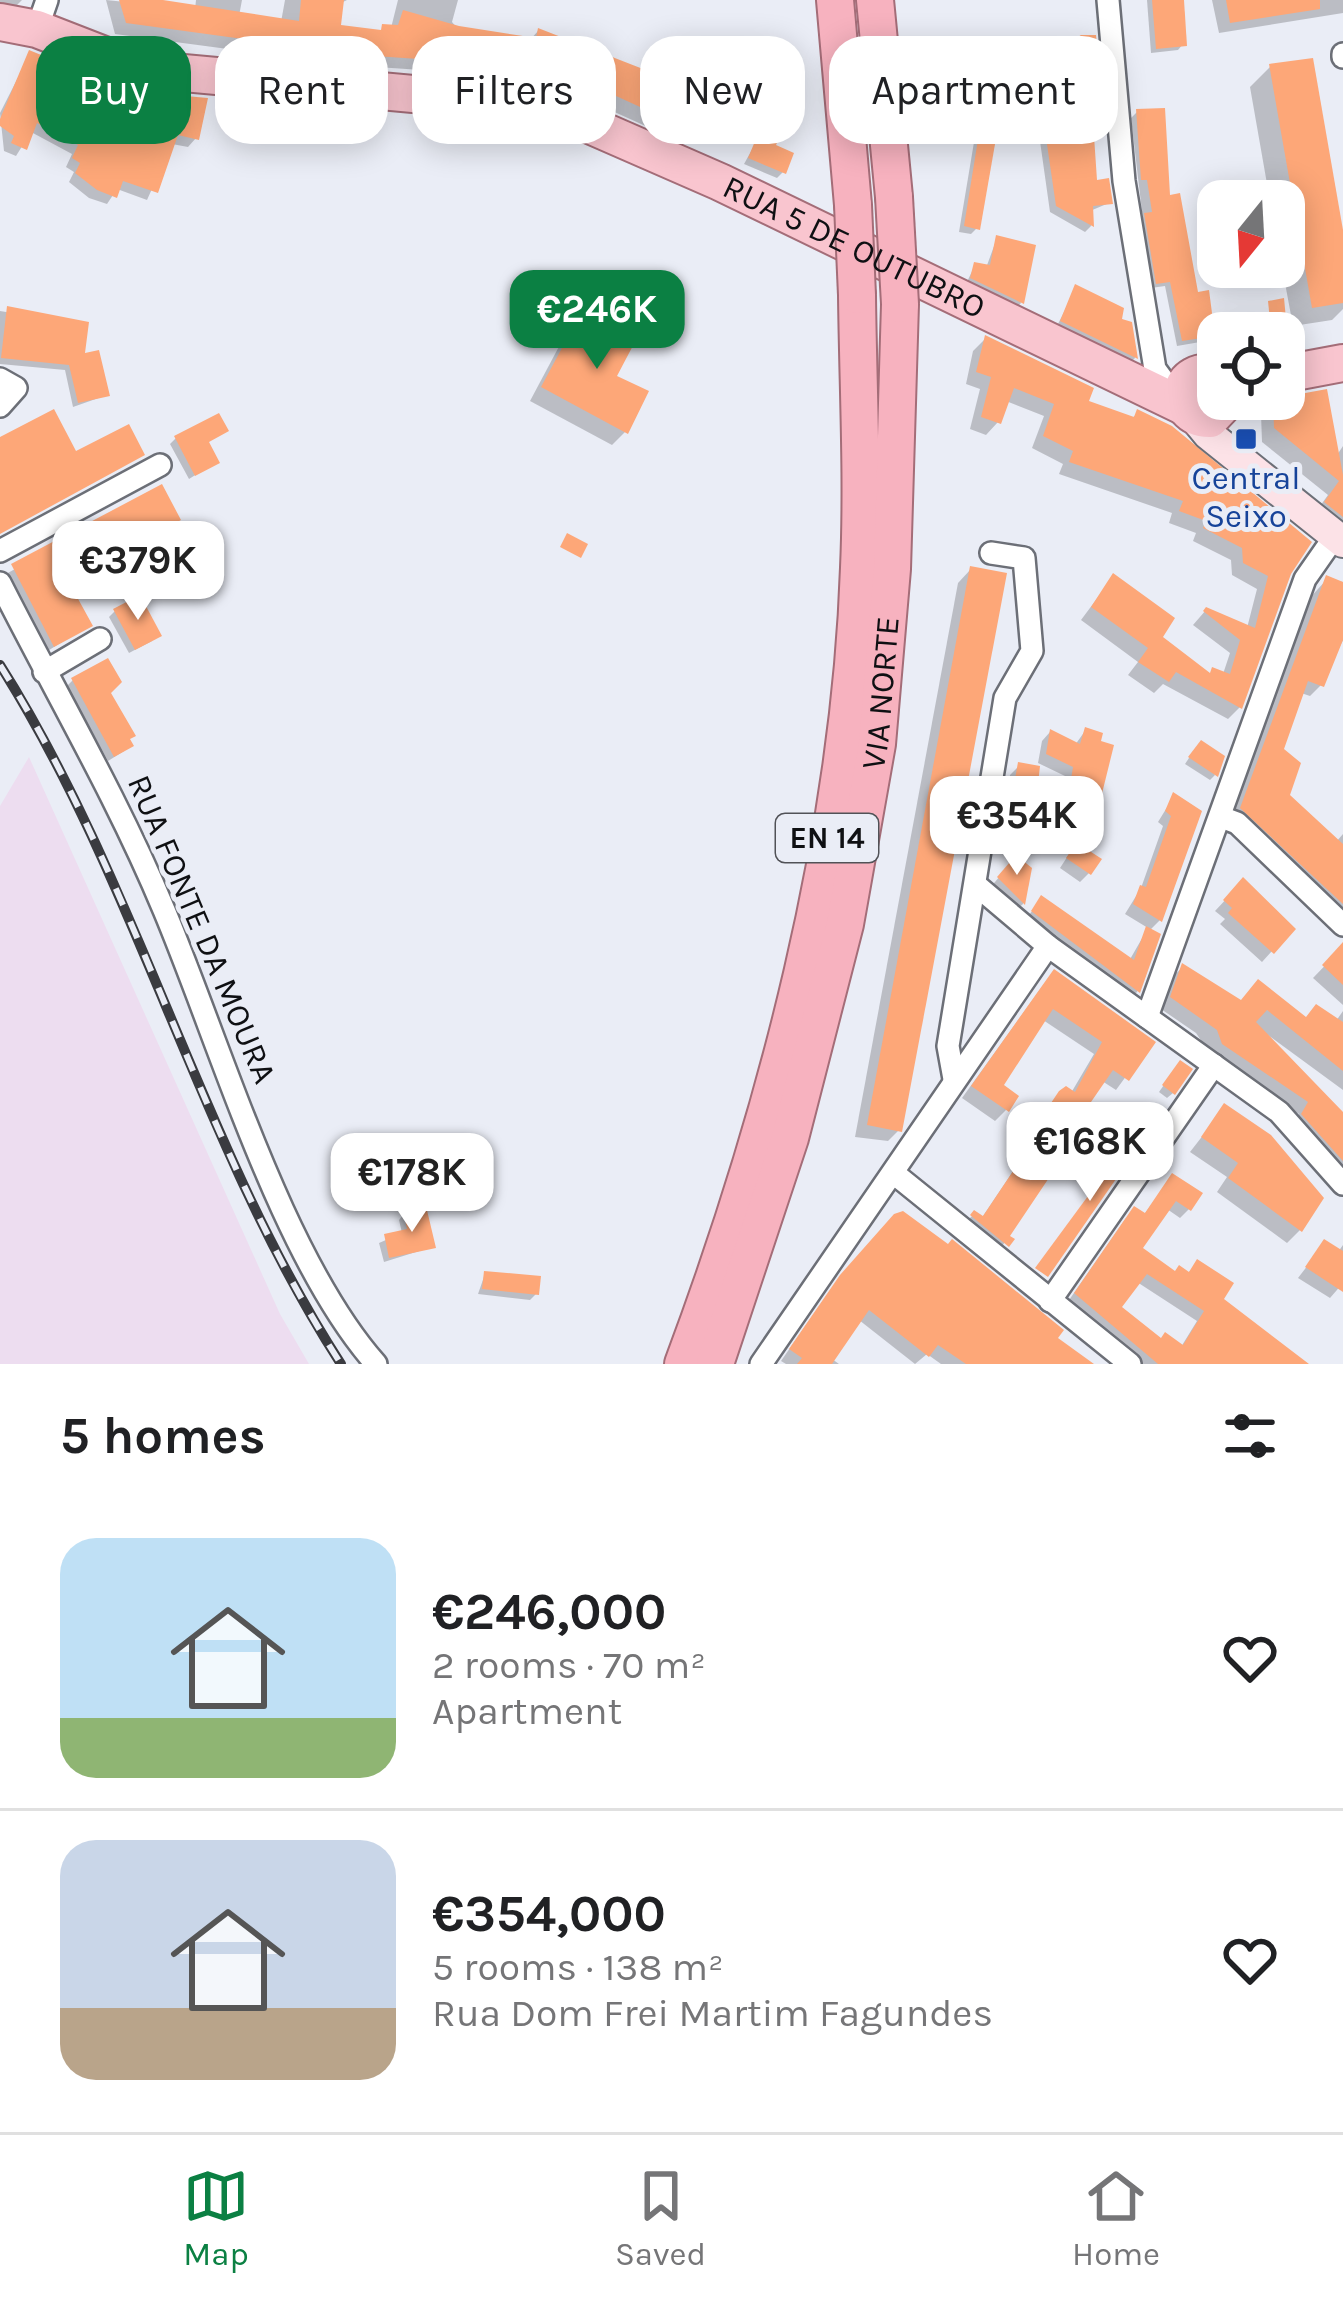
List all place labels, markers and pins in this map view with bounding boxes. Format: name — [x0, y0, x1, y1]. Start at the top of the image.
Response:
pin: €246K — [513, 270, 681, 372]
marker: Central Seixo — [1233, 426, 1259, 452]
place label: Central Seixo — [1192, 459, 1300, 535]
pin: €379K — [54, 521, 222, 623]
pin: €354K — [933, 776, 1101, 878]
pin: €168K — [1006, 1102, 1174, 1204]
pin: €178K — [328, 1133, 496, 1235]

